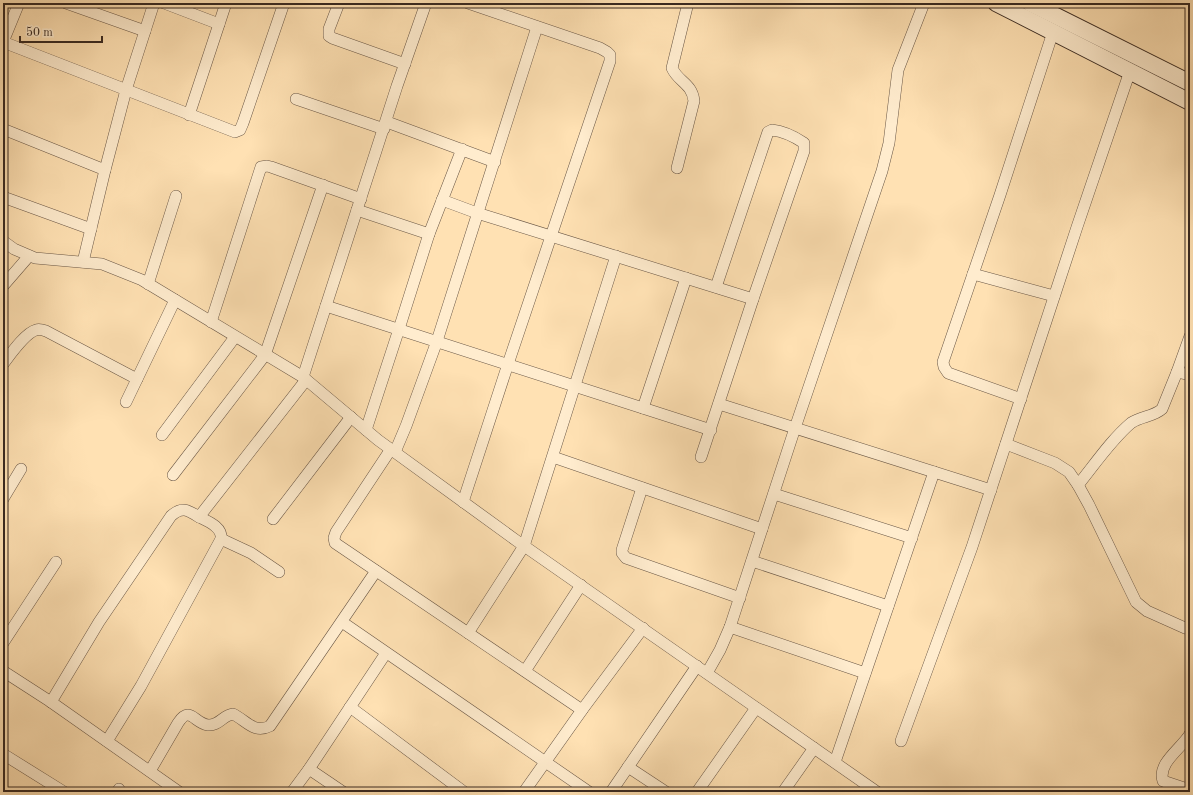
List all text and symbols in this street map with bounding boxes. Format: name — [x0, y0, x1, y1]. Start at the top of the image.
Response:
scale bar — [20, 18, 102, 44]
text: 50 m — [26, 26, 53, 39]

